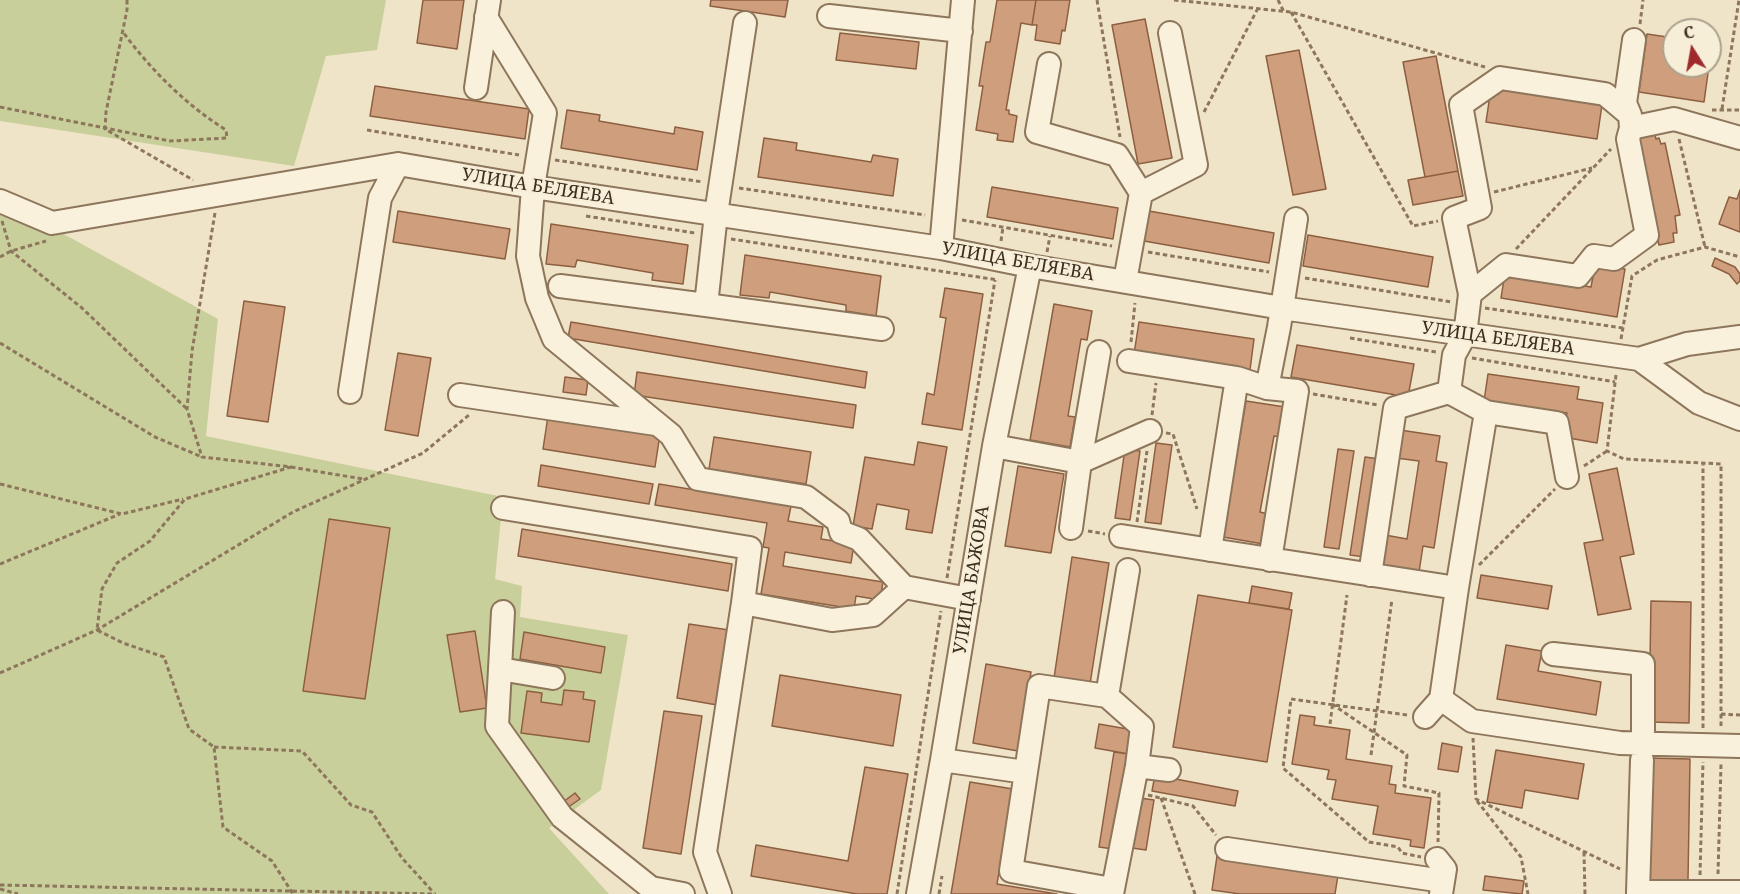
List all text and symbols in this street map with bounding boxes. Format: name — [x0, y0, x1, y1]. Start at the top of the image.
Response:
north arrow — [1662, 18, 1722, 78]
text: С — [1682, 20, 1696, 44]
street label: УЛИЦА БЕЛЯЕВА — [460, 164, 616, 210]
street label: УЛИЦА БЕЛЯЕВА — [940, 238, 1096, 286]
street label: УЛИЦА БЕЛЯЕВА — [1420, 318, 1576, 360]
street label: УЛИЦА БАЖОВА — [950, 504, 994, 656]

